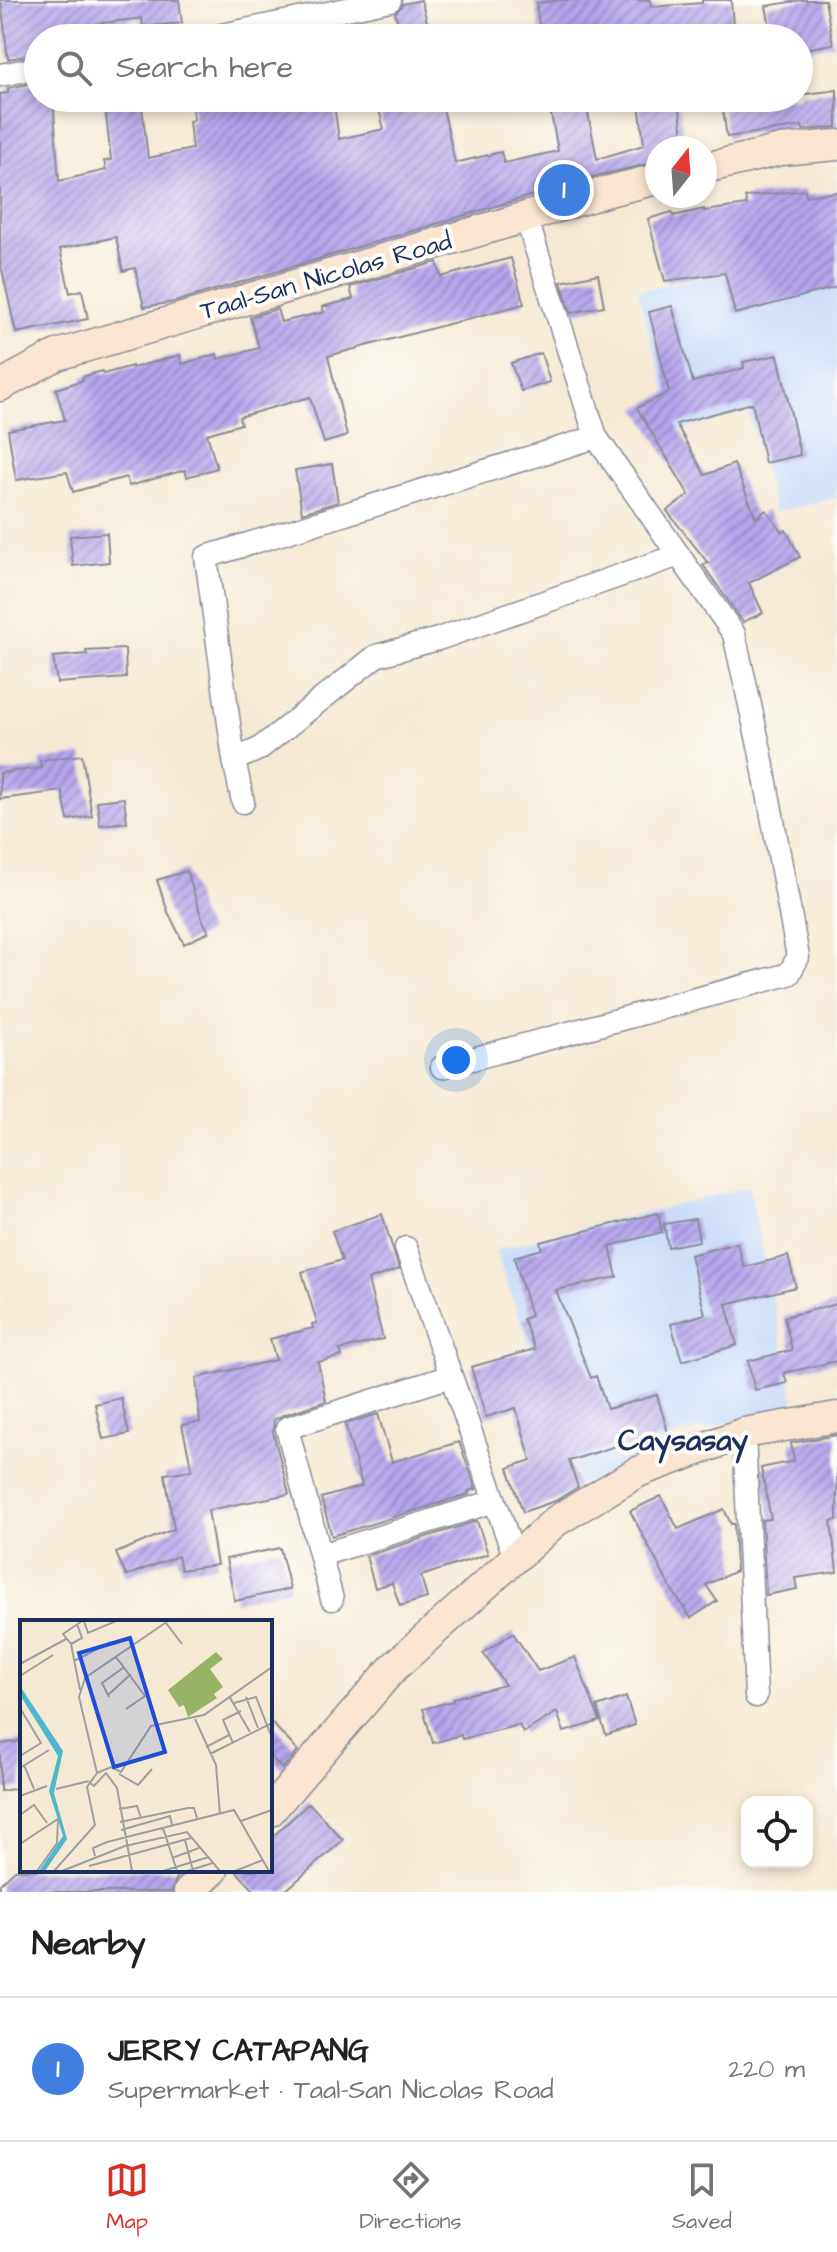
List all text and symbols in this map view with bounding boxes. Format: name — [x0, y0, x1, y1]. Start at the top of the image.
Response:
search box — [24, 24, 813, 112]
icon: search — [52, 46, 96, 90]
text: Search here — [116, 47, 293, 89]
north arrow — [645, 136, 717, 208]
pin: 1 — [538, 160, 590, 220]
street label: Taal-San Nicolas Road — [196, 223, 456, 329]
your location — [436, 1040, 476, 1080]
district label: Caysasay — [618, 1420, 749, 1464]
inset map — [20, 1620, 272, 1872]
map controls — [741, 1796, 813, 1868]
button: locate — [741, 1796, 813, 1868]
text: Nearby — [32, 1920, 146, 1968]
text: JERRY CATAPANG — [108, 2030, 369, 2072]
text: 1 — [56, 2051, 60, 2087]
text: 220 m — [728, 2051, 805, 2087]
text: Supermarket · Taal-San Nicolas Road — [108, 2072, 554, 2108]
tab: Map — [105, 2158, 149, 2237]
tab: Directions — [359, 2158, 462, 2237]
tab: Saved — [672, 2158, 732, 2237]

